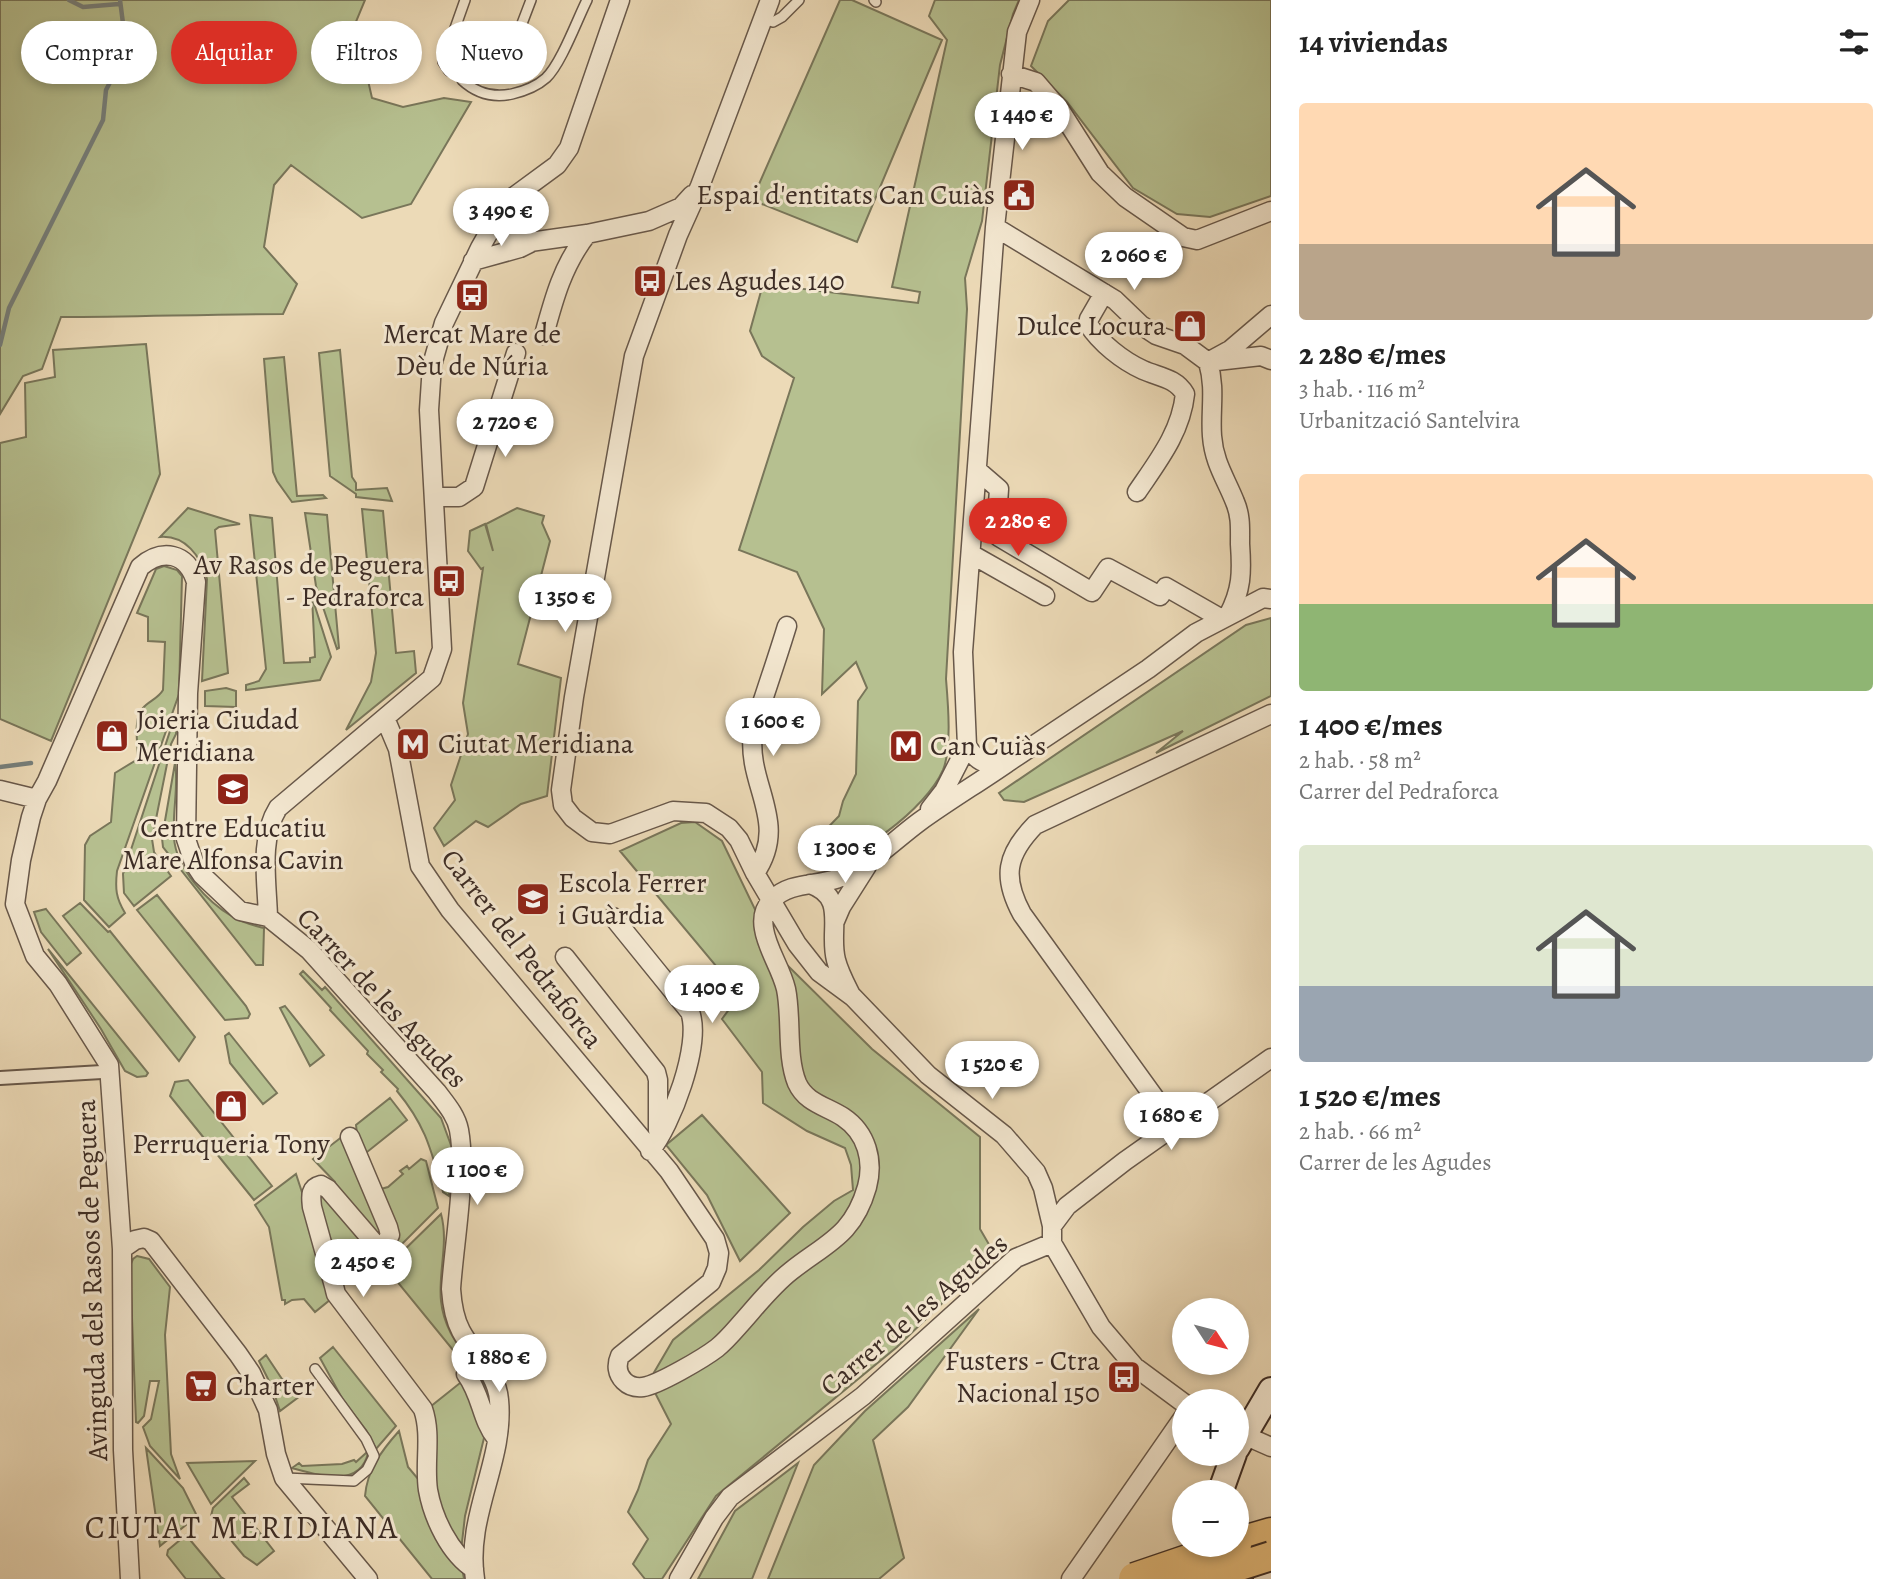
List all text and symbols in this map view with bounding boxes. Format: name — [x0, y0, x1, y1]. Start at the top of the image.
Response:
chip: Comprar — [21, 21, 157, 84]
chip: Alquilar — [171, 21, 297, 84]
chip: Filtros — [311, 21, 422, 84]
chip: Nuevo — [436, 21, 547, 84]
text: 14 viviendas — [1299, 22, 1448, 62]
icon: filters — [1835, 23, 1873, 61]
pin: 1 440 € — [957, 92, 1087, 152]
text: 1 440 € — [991, 99, 1053, 130]
icon: home — [1523, 149, 1649, 275]
place label: Espai d'entitats Can Cuiàs — [696, 176, 995, 214]
public building icon: Espai d'entitats Can Cuiàs — [1000, 176, 1038, 214]
pin: 3 490 € — [436, 188, 566, 248]
text: 3 490 € — [469, 195, 533, 226]
pin: 2 060 € — [1069, 232, 1199, 292]
text: 2 060 € — [1101, 239, 1167, 270]
bus stop icon: Les Agudes 140 — [631, 262, 669, 300]
place label: Les Agudes 140 — [674, 262, 845, 300]
bus stop icon: Mercat Mare de Dèu de Núria — [453, 276, 491, 314]
place label: Dulce Locura — [1016, 307, 1166, 345]
shop icon: Dulce Locura — [1171, 307, 1209, 345]
place label: Mercat Mare de Dèu de Núria — [383, 315, 561, 385]
text: 2 280 €/mes — [1299, 334, 1446, 374]
text: 3 hab. · 116 m² — [1299, 374, 1425, 405]
pin: 2 720 € — [440, 400, 570, 459]
text: Urbanització Santelvira — [1299, 405, 1520, 436]
text: 2 720 € — [473, 406, 537, 437]
pin: 2 280 € — [953, 498, 1083, 558]
text: 2 280 € — [985, 505, 1051, 536]
icon: home — [1523, 520, 1649, 646]
place label: Av Rasos de Peguera - Pedraforca — [193, 546, 424, 616]
bus stop icon: Av Rasos de Peguera - Pedraforca — [430, 562, 468, 600]
pin: 1 350 € — [500, 574, 630, 634]
text: 1 350 € — [535, 581, 595, 612]
pin: 1 600 € — [708, 698, 838, 758]
place label: Joieria Ciudad Meridiana — [136, 701, 300, 771]
text: 1 600 € — [741, 705, 805, 736]
text: 1 400 €/mes — [1299, 705, 1443, 745]
shop icon: Joieria Ciudad Meridiana — [93, 717, 131, 755]
metro station icon: Ciutat Meridiana — [394, 725, 432, 763]
place label: Ciutat Meridiana — [438, 725, 634, 763]
metro station icon: Can Cuiàs — [887, 727, 925, 765]
place label: Can Cuiàs — [930, 727, 1046, 765]
text: 2 hab. · 58 m² — [1299, 745, 1421, 776]
school or university icon: Centre Educatiu Mare Alfonsa Cavin — [214, 770, 252, 808]
text: Carrer del Pedraforca — [1299, 776, 1499, 807]
place label: Centre Educatiu Mare Alfonsa Cavin — [122, 809, 344, 879]
pin: 1 300 € — [780, 826, 910, 885]
text: 1 300 € — [814, 832, 876, 863]
street label: Carrer del Pedraforca — [432, 841, 612, 1057]
place label: Escola Ferrer i Guàrdia — [558, 864, 707, 934]
school or university icon: Escola Ferrer i Guàrdia — [514, 880, 552, 918]
icon: home — [1523, 891, 1649, 1017]
street label: Carrer de les Agudes — [288, 899, 476, 1097]
pin: 1 400 € — [647, 965, 777, 1025]
text: 1 400 € — [680, 972, 744, 1003]
pin: 1 520 € — [927, 1042, 1057, 1101]
text: 1 520 € — [961, 1048, 1023, 1079]
text: 1 520 €/mes — [1299, 1076, 1441, 1116]
shop icon: Perruqueria Tony — [212, 1087, 250, 1125]
pin: 1 680 € — [1106, 1092, 1236, 1152]
street label: Avinguda dels Rasos de Peguera — [67, 1099, 117, 1462]
text: 1 680 € — [1140, 1099, 1202, 1130]
text: 2 hab. · 66 m² — [1299, 1116, 1421, 1147]
place label: Perruqueria Tony — [132, 1125, 330, 1163]
text: Carrer de les Agudes — [1299, 1147, 1491, 1178]
pin: 1 100 € — [412, 1148, 542, 1207]
text: 1 100 € — [447, 1154, 507, 1185]
street label: Carrer de les Agudes — [812, 1225, 1016, 1405]
pin: 2 450 € — [298, 1240, 428, 1299]
text: 2 450 € — [331, 1246, 395, 1277]
north arrow — [1172, 1298, 1250, 1376]
map controls — [1172, 1298, 1249, 1557]
pin: 1 880 € — [434, 1334, 564, 1394]
text: 1 880 € — [467, 1341, 531, 1372]
place label: Fusters - Ctra Nacional 150 — [945, 1342, 1100, 1412]
bus stop icon: Fusters - Ctra Nacional 150 — [1105, 1358, 1143, 1396]
supermarket icon: Charter — [182, 1367, 220, 1405]
place label: Charter — [226, 1367, 315, 1405]
button: + — [1172, 1389, 1249, 1466]
button: − — [1172, 1480, 1249, 1557]
district label: CIUTAT MERIDIANA — [85, 1505, 399, 1549]

